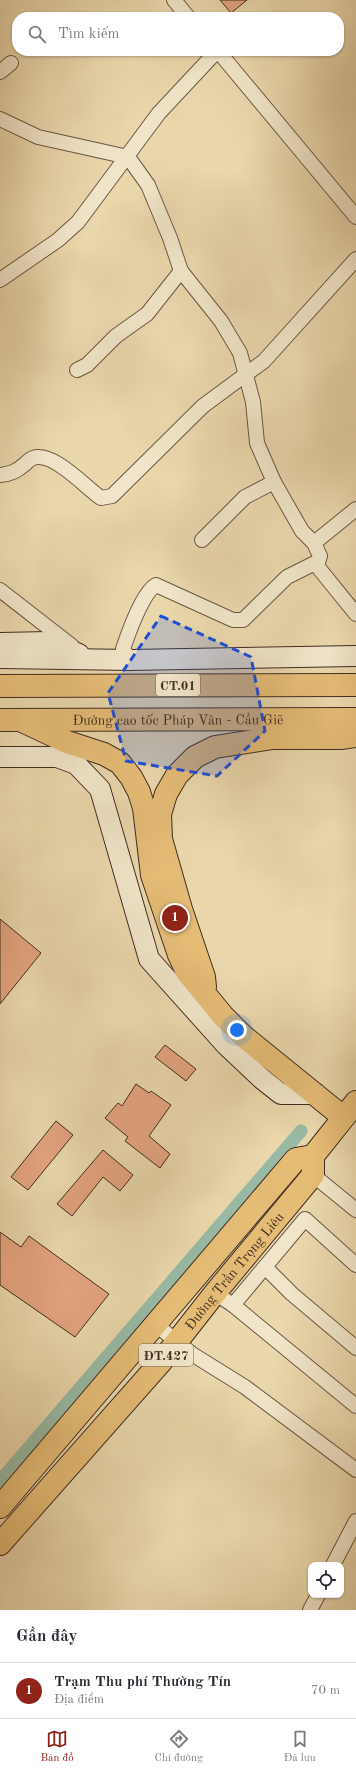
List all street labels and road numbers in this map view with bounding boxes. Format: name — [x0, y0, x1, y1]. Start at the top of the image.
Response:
road number: CT.01 — [156, 674, 200, 696]
street label: Đường cao tốc Pháp Vân - Cầu Giẽ — [73, 711, 283, 728]
street label: Đường Trần Trọng Liêu — [183, 1210, 287, 1333]
road number: ĐT.427 — [139, 1344, 193, 1366]

